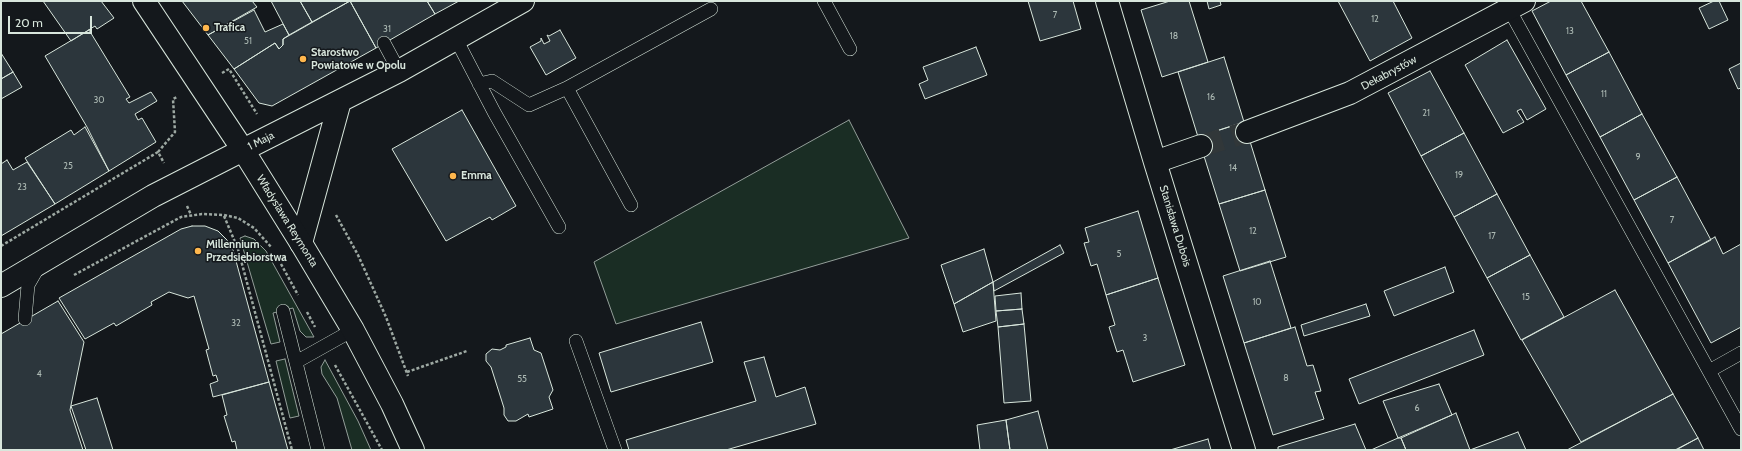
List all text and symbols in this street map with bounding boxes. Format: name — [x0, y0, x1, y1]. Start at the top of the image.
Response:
scale bar — [10, 8, 94, 34]
house number: 7 — [1053, 10, 1057, 20]
house number: 12 — [1371, 14, 1379, 24]
text: 20 m — [15, 15, 43, 30]
place label: Trafica — [214, 21, 245, 35]
marker: Trafica — [201, 23, 211, 33]
house number: 31 — [383, 24, 391, 34]
house number: 13 — [1566, 26, 1574, 36]
house number: 18 — [1170, 31, 1178, 41]
house number: 51 — [244, 36, 252, 46]
place label: Starostwo Powiatowe w Opolu — [311, 46, 406, 72]
street label: Dekabrystów — [1359, 53, 1419, 93]
marker: Starostwo Powiatowe w Opolu — [298, 54, 308, 64]
house number: 11 — [1601, 89, 1607, 99]
house number: 16 — [1207, 92, 1215, 102]
house number: 30 — [93, 95, 105, 105]
house number: 21 — [1422, 108, 1430, 118]
street label: 1 Maja — [246, 129, 276, 153]
house number: 9 — [1635, 152, 1641, 162]
house number: 25 — [63, 161, 73, 171]
house number: 14 — [1229, 163, 1237, 173]
place label: Emma — [461, 169, 492, 183]
house number: 19 — [1455, 170, 1463, 180]
marker: Emma — [448, 171, 458, 181]
street label: Władysława Reymonta — [253, 172, 321, 270]
house number: 23 — [17, 182, 27, 192]
street label: Stanisława Dubois — [1156, 184, 1194, 268]
house number: 7 — [1670, 215, 1674, 225]
house number: 12 — [1249, 226, 1257, 236]
house number: 17 — [1488, 231, 1496, 241]
place label: Millennium Przedsiębiorstwa — [206, 238, 287, 264]
marker: Millennium Przedsiębiorstwa — [193, 246, 203, 256]
house number: 5 — [1117, 249, 1121, 259]
house number: 15 — [1522, 292, 1530, 302]
house number: 10 — [1252, 297, 1262, 307]
house number: 32 — [231, 318, 241, 328]
house number: 3 — [1143, 333, 1147, 343]
house number: 4 — [36, 369, 42, 379]
house number: 8 — [1283, 373, 1289, 383]
house number: 55 — [517, 374, 527, 384]
house number: 6 — [1414, 403, 1420, 413]

